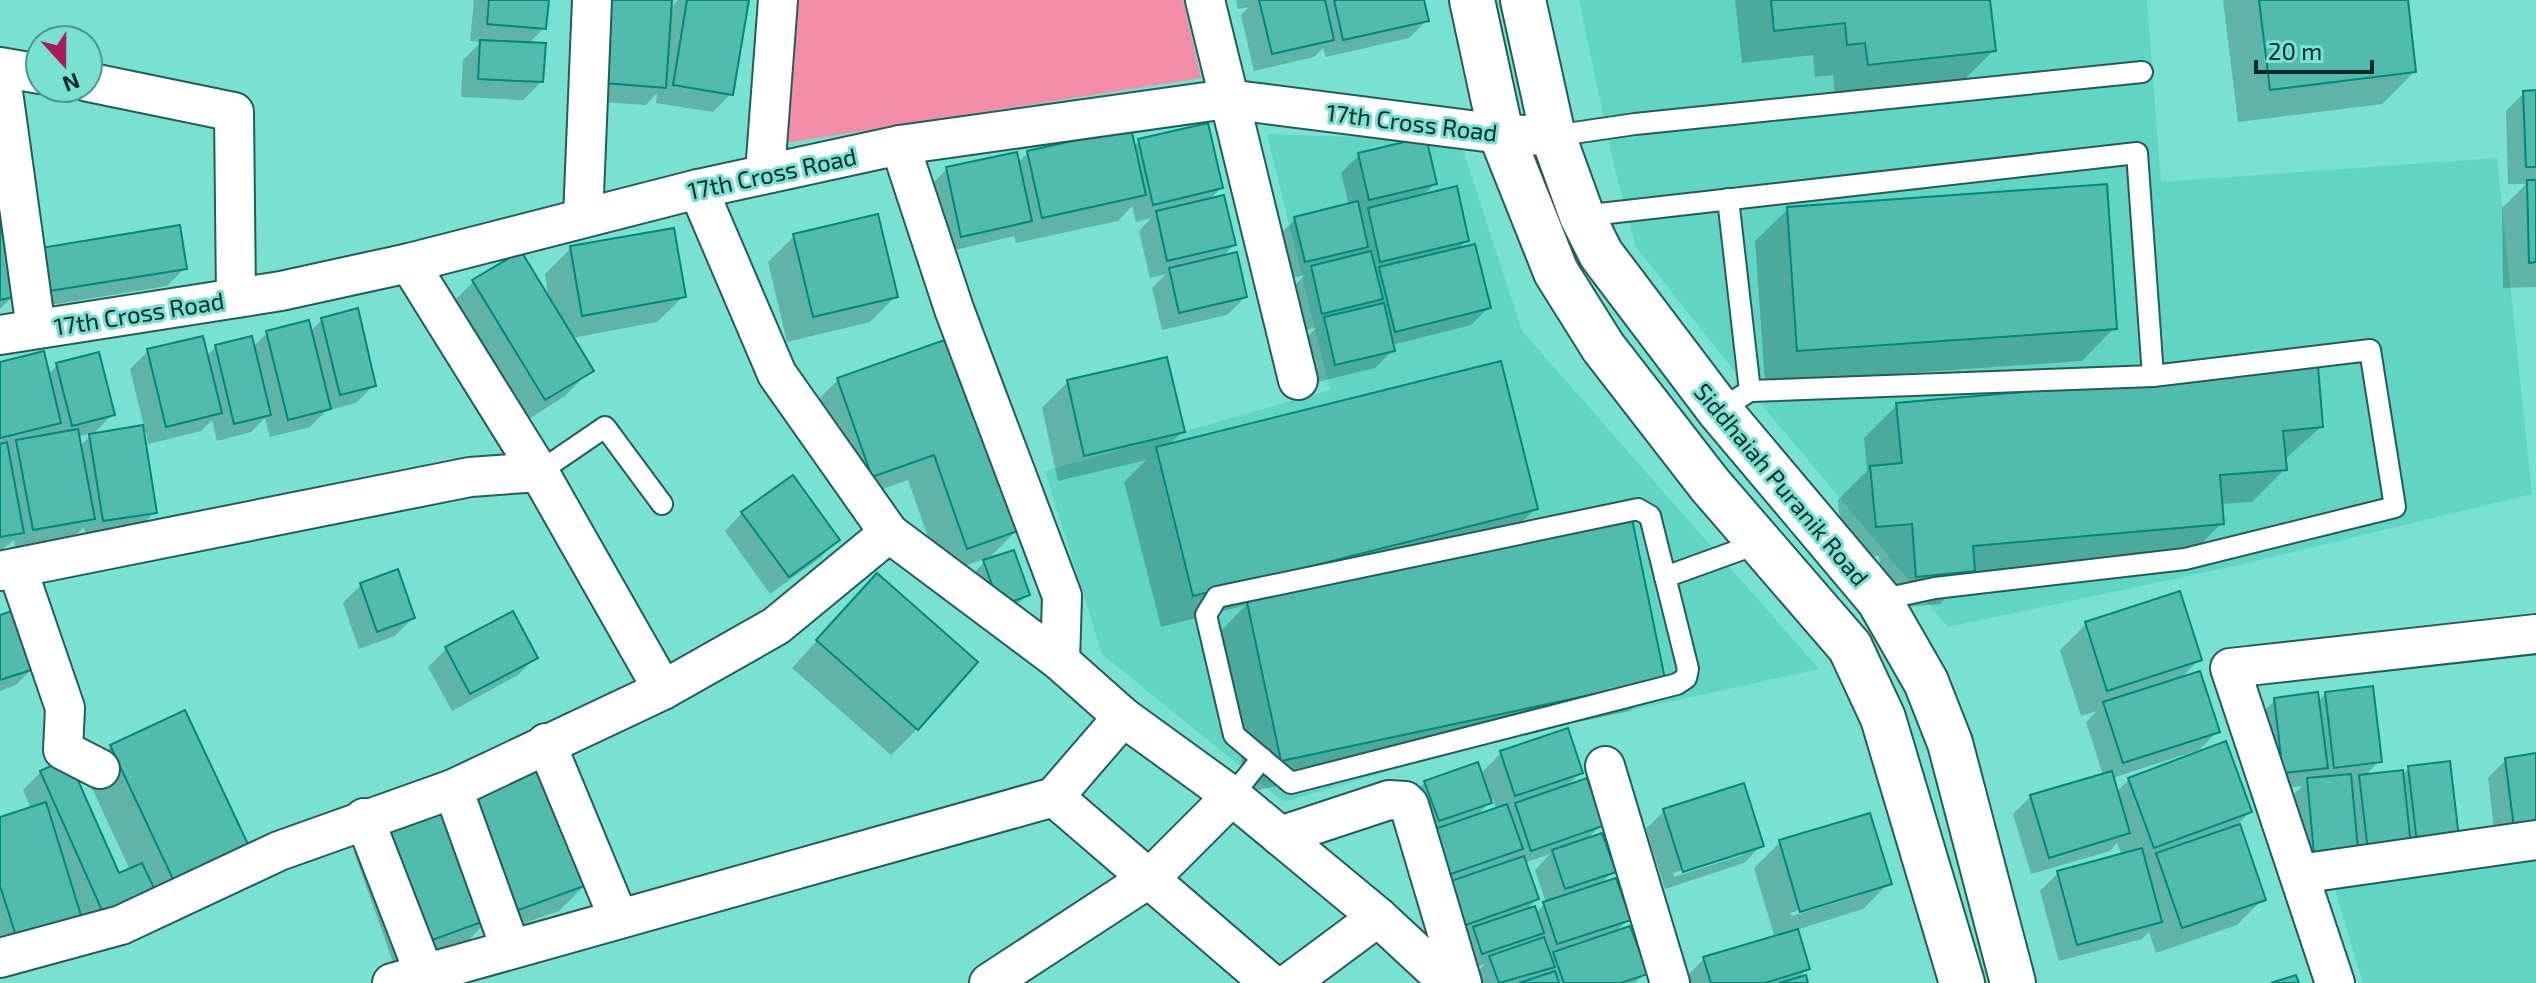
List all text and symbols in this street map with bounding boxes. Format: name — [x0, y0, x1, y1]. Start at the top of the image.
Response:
north arrow — [24, 24, 104, 104]
scale bar — [2256, 24, 2372, 74]
text: 20 m — [2268, 36, 2322, 65]
text: N — [59, 69, 84, 99]
street label: 17th Cross Road — [1325, 97, 1499, 147]
street label: 17th Cross Road — [685, 141, 859, 205]
street label: 17th Cross Road — [52, 285, 226, 341]
street label: Siddhaiah Puranik Road — [1689, 377, 1875, 591]

